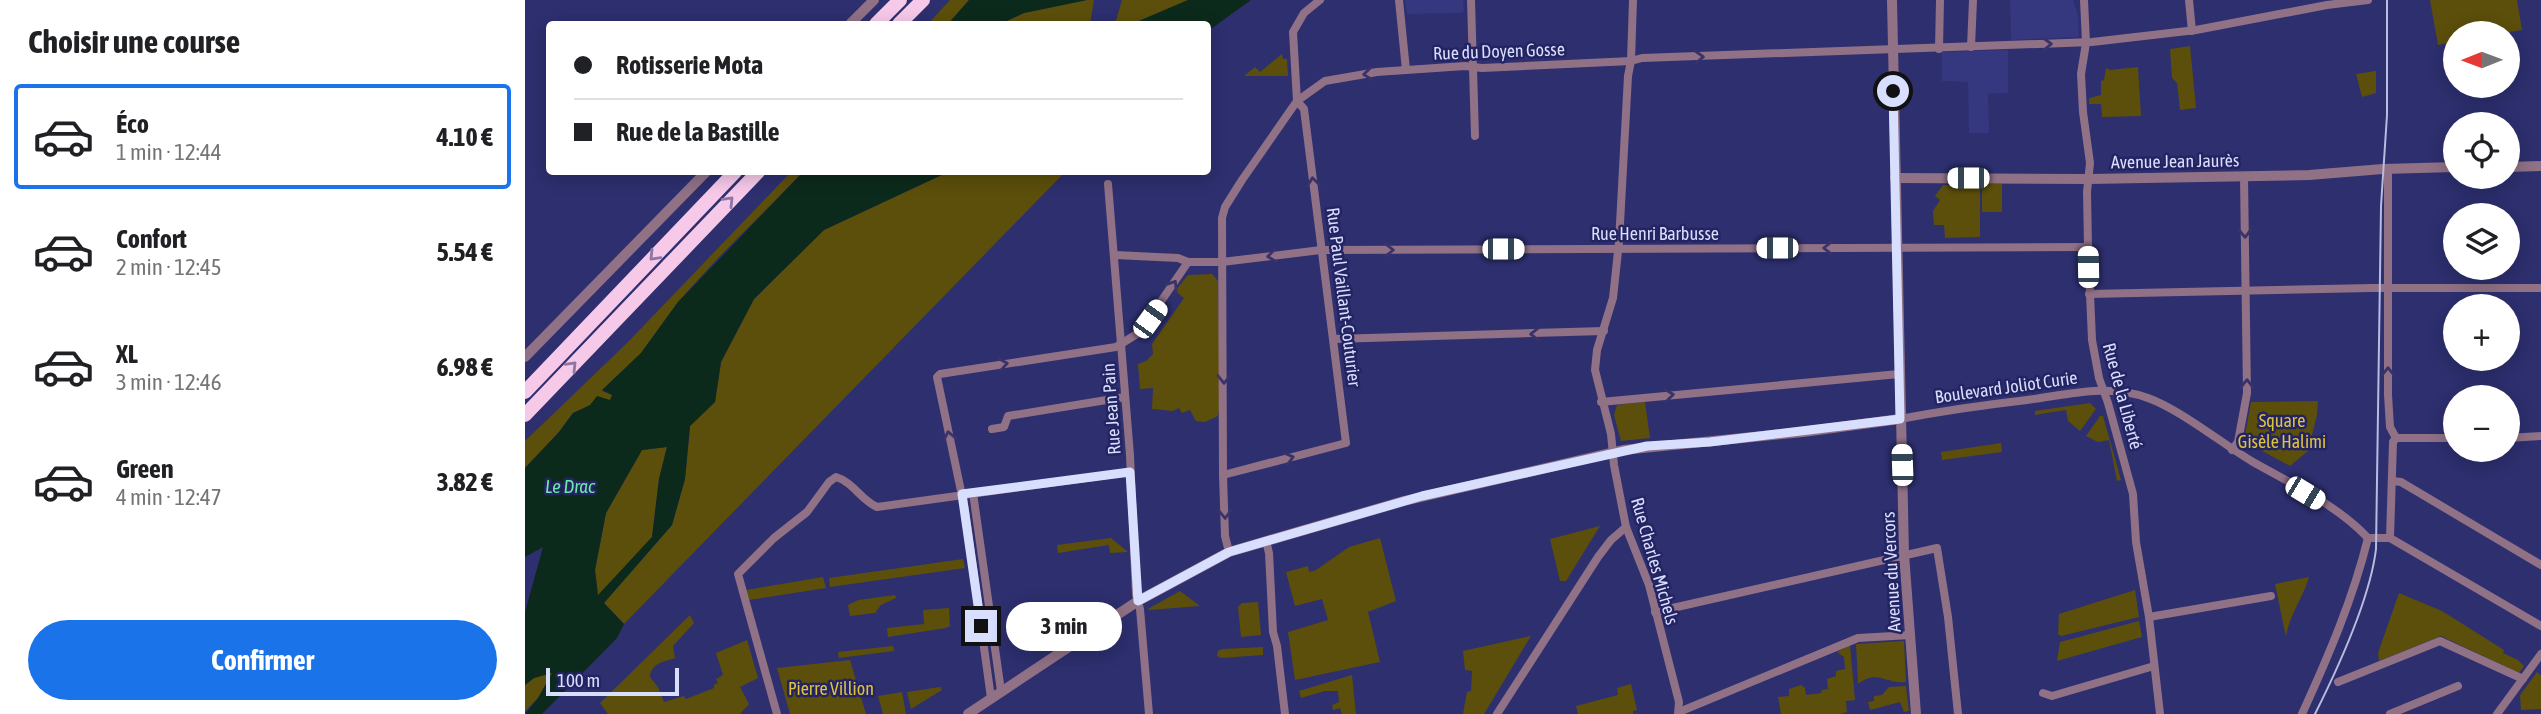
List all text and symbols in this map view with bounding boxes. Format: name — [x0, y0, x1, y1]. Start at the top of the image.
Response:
north arrow — [2443, 21, 2520, 98]
map controls — [2443, 21, 2520, 462]
text: Choisir une course — [28, 23, 240, 60]
one-way arrow — [2042, 37, 2053, 52]
street label: Rue du Doyen Gosse — [1433, 38, 1565, 64]
text: Rotisserie Mota — [616, 50, 763, 80]
one-way arrow — [1694, 50, 1705, 65]
one-way arrow — [1362, 66, 1374, 81]
route start — [1877, 75, 1909, 107]
icon: car — [32, 105, 95, 168]
text: Éco — [116, 109, 149, 139]
button: locate — [2443, 112, 2520, 189]
text: Rue de la Bastille — [616, 117, 780, 147]
text: 4.10 € — [436, 122, 493, 152]
text: 1 min · 12:44 — [116, 139, 222, 165]
street label: Avenue Jean Jaurès — [2111, 149, 2239, 173]
car — [1948, 168, 1990, 189]
one-way arrow — [1305, 176, 1320, 188]
one-way arrow — [721, 197, 734, 210]
button: layers — [2443, 203, 2520, 280]
street label: Rue Paul Vaillant-Couturier — [1323, 206, 1365, 388]
icon: car — [32, 220, 95, 283]
street label: Rue Henri Barbusse — [1591, 223, 1719, 244]
text: Confort — [116, 224, 187, 254]
one-way arrow — [2238, 228, 2253, 239]
text: 5.54 € — [436, 237, 493, 267]
car — [1757, 238, 1799, 259]
car — [1483, 239, 1525, 260]
one-way arrow — [1823, 240, 1833, 256]
one-way arrow — [1384, 242, 1395, 258]
car — [2078, 246, 2099, 288]
one-way arrow — [650, 248, 663, 261]
one-way arrow — [1266, 248, 1277, 263]
text: 2 min · 12:45 — [116, 254, 222, 280]
one-way arrow — [1164, 280, 1177, 293]
button: + — [2443, 294, 2520, 371]
car — [1130, 296, 1171, 342]
one-way arrow — [1530, 326, 1540, 342]
icon: car — [32, 335, 95, 398]
text: XL — [116, 339, 138, 369]
street label: Rue de la Liberté — [2099, 341, 2147, 451]
text: 6.98 € — [436, 352, 493, 382]
one-way arrow — [997, 357, 1009, 372]
one-way arrow — [564, 361, 577, 374]
street label: Rue Jean Pain — [1097, 363, 1125, 455]
one-way arrow — [2380, 366, 2396, 376]
street label: Boulevard Joliot Curie — [1933, 367, 2079, 407]
text: 3 min · 12:46 — [116, 369, 222, 395]
one-way arrow — [1216, 374, 1232, 385]
one-way arrow — [2239, 378, 2254, 389]
button: − — [2443, 385, 2520, 462]
one-way arrow — [1664, 388, 1675, 403]
park label: Square Gisèle Halimi — [2238, 410, 2326, 452]
one-way arrow — [943, 430, 958, 442]
car — [1891, 444, 1914, 486]
icon: car — [32, 450, 95, 513]
one-way arrow — [1283, 452, 1295, 466]
text: Green — [116, 454, 174, 484]
text: 3.82 € — [436, 467, 493, 497]
car — [2282, 473, 2329, 513]
water label: Le Drac — [545, 475, 596, 497]
text: 4 min · 12:47 — [116, 484, 222, 510]
street label: Rue Charles Michels — [1627, 495, 1683, 627]
one-way arrow — [1217, 509, 1232, 520]
street label: Avenue du Vercors — [1877, 511, 1905, 633]
callout: 3 min — [1005, 602, 1121, 650]
route end — [965, 610, 997, 642]
text: 3 min — [1041, 613, 1087, 639]
button: Confirmer — [28, 620, 497, 700]
scale bar — [546, 665, 679, 697]
text: 100 m — [557, 669, 600, 691]
park label: Pierre Villion — [788, 678, 874, 699]

